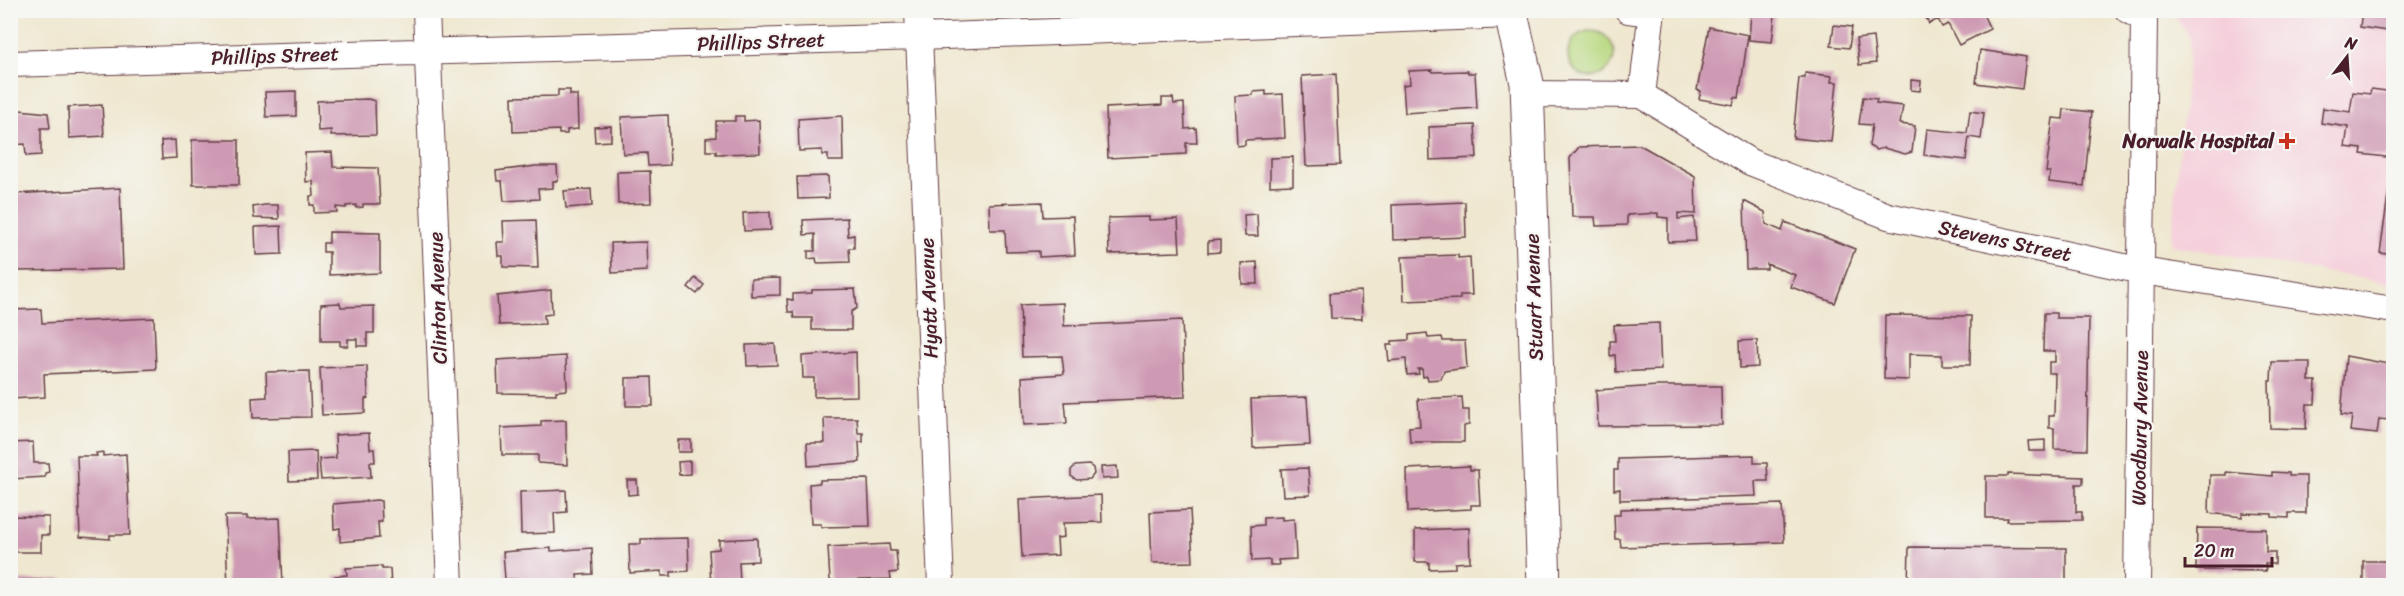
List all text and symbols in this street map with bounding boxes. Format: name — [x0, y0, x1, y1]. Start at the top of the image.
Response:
street label: Phillips Street — [696, 22, 826, 62]
north arrow — [2317, 27, 2377, 87]
text: N — [2341, 27, 2362, 59]
street label: Phillips Street — [210, 36, 340, 76]
place label: Norwalk Hospital — [2122, 124, 2275, 159]
marker: Norwalk Hospital — [2278, 132, 2296, 150]
street label: Stevens Street — [1935, 210, 2075, 272]
street label: Clinton Avenue — [418, 231, 458, 365]
street label: Stuart Avenue — [1514, 233, 1554, 361]
street label: Hyatt Avenue — [909, 237, 949, 359]
street label: Woodbury Avenue — [2121, 350, 2159, 506]
scale bar — [2185, 530, 2272, 568]
text: 20 m — [2194, 535, 2234, 567]

